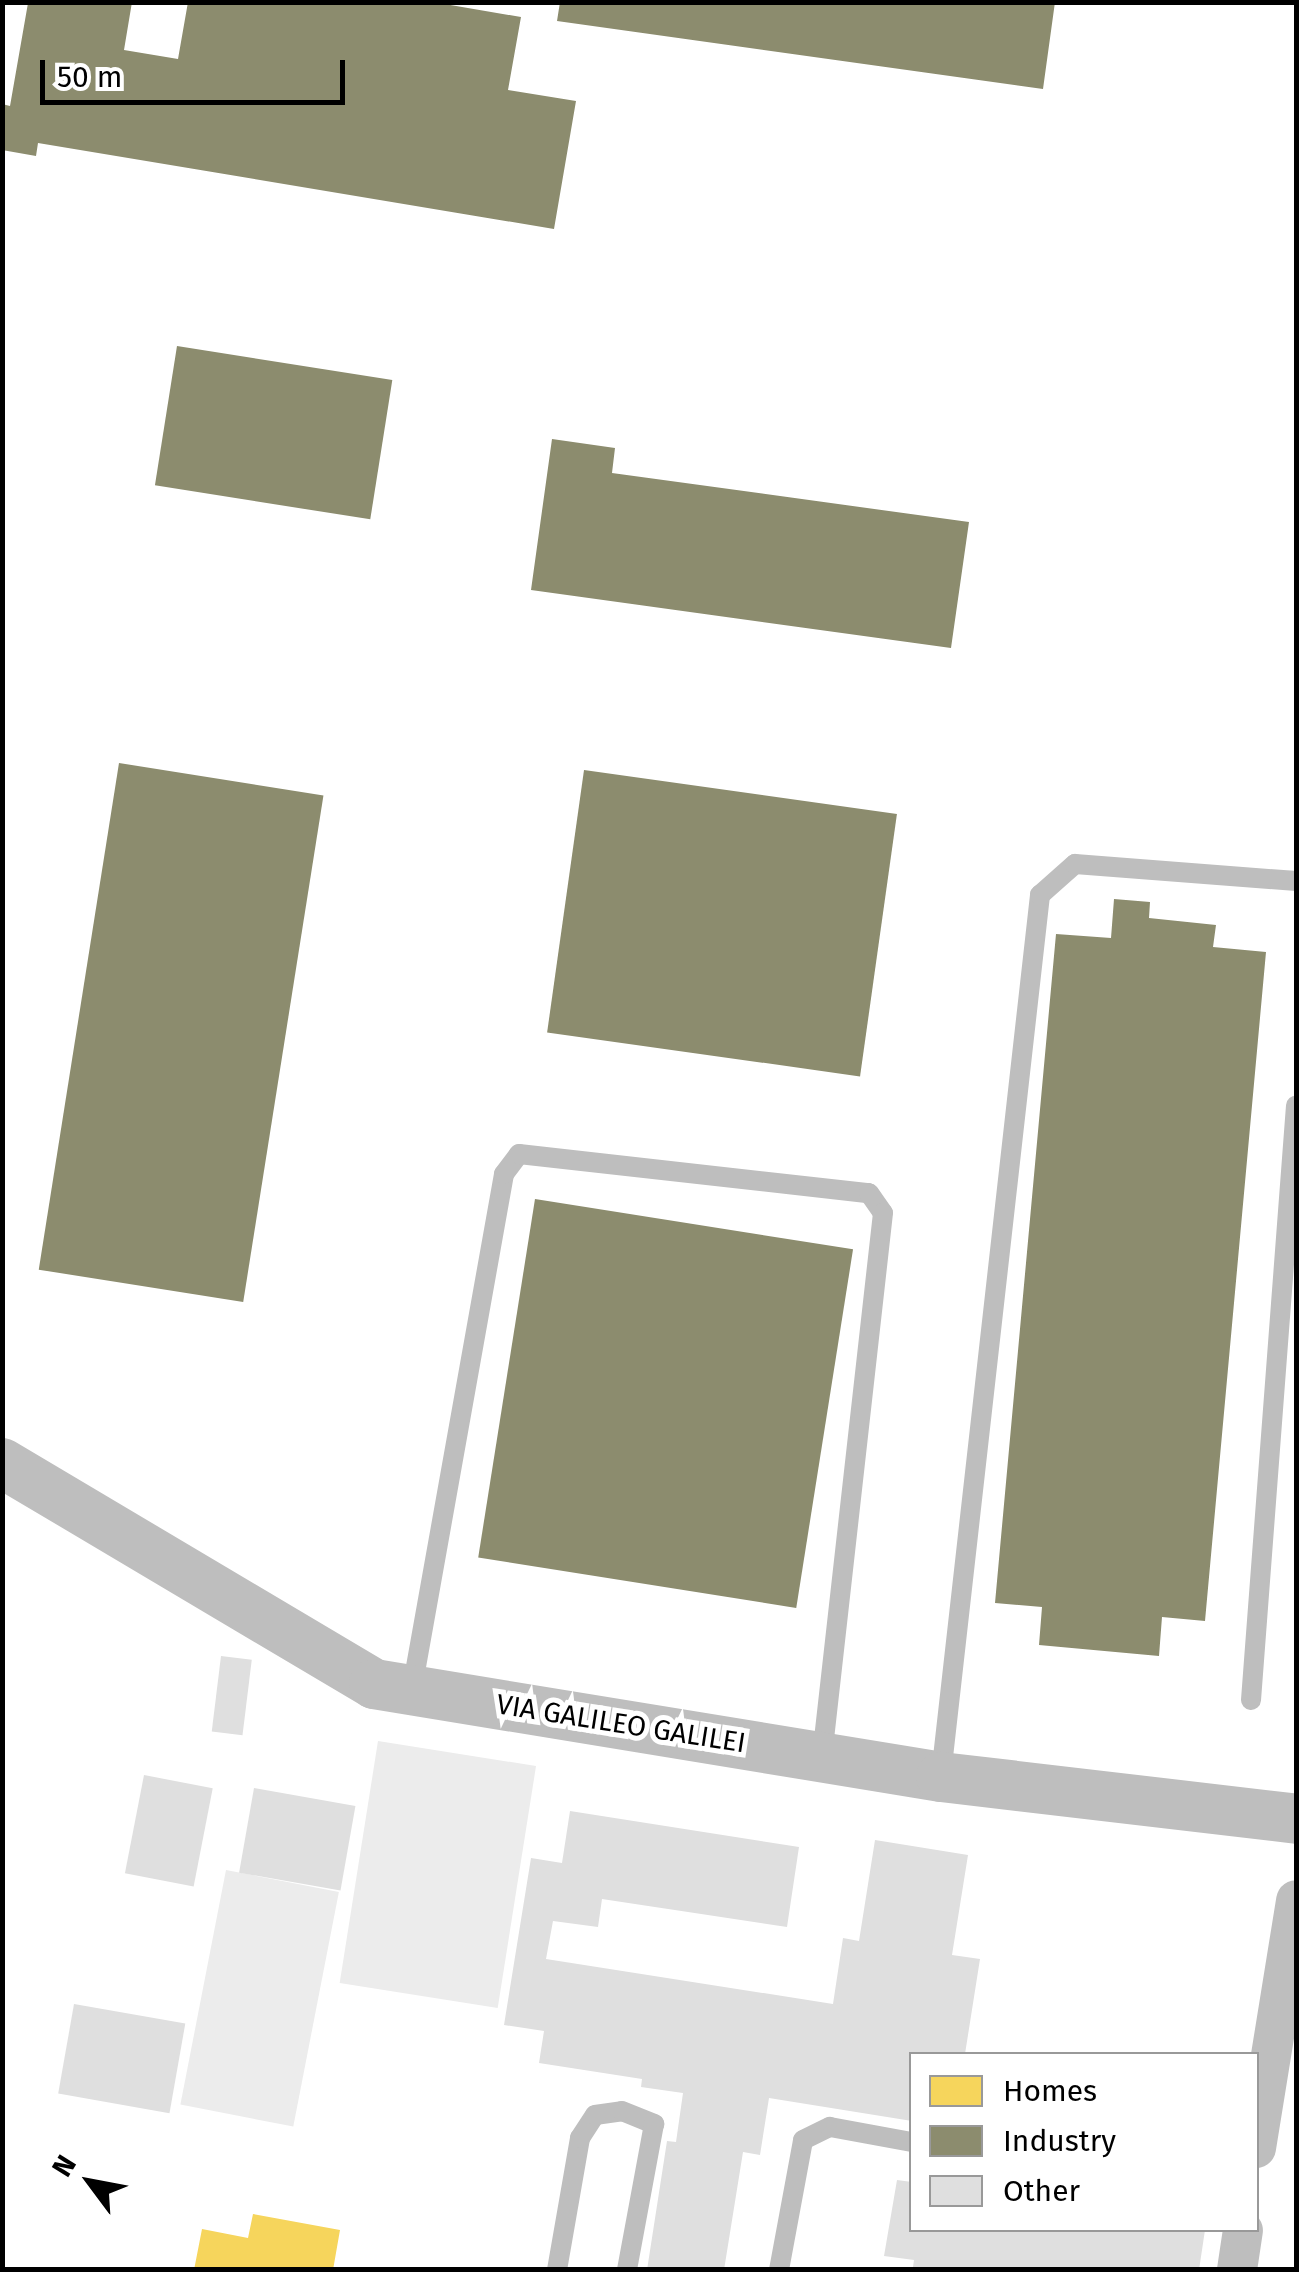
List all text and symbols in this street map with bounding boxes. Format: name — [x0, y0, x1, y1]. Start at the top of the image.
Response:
scale bar — [45, 40, 350, 102]
text: 50 m — [57, 59, 122, 95]
street label: VIA GALILEO GALILEI — [494, 1688, 748, 1760]
legend — [909, 2052, 1259, 2232]
text: Homes — [1003, 2073, 1097, 2109]
text: Industry — [1003, 2123, 1116, 2159]
north arrow — [40, 2132, 140, 2232]
text: N — [45, 2149, 83, 2182]
text: Other — [1003, 2173, 1080, 2209]

